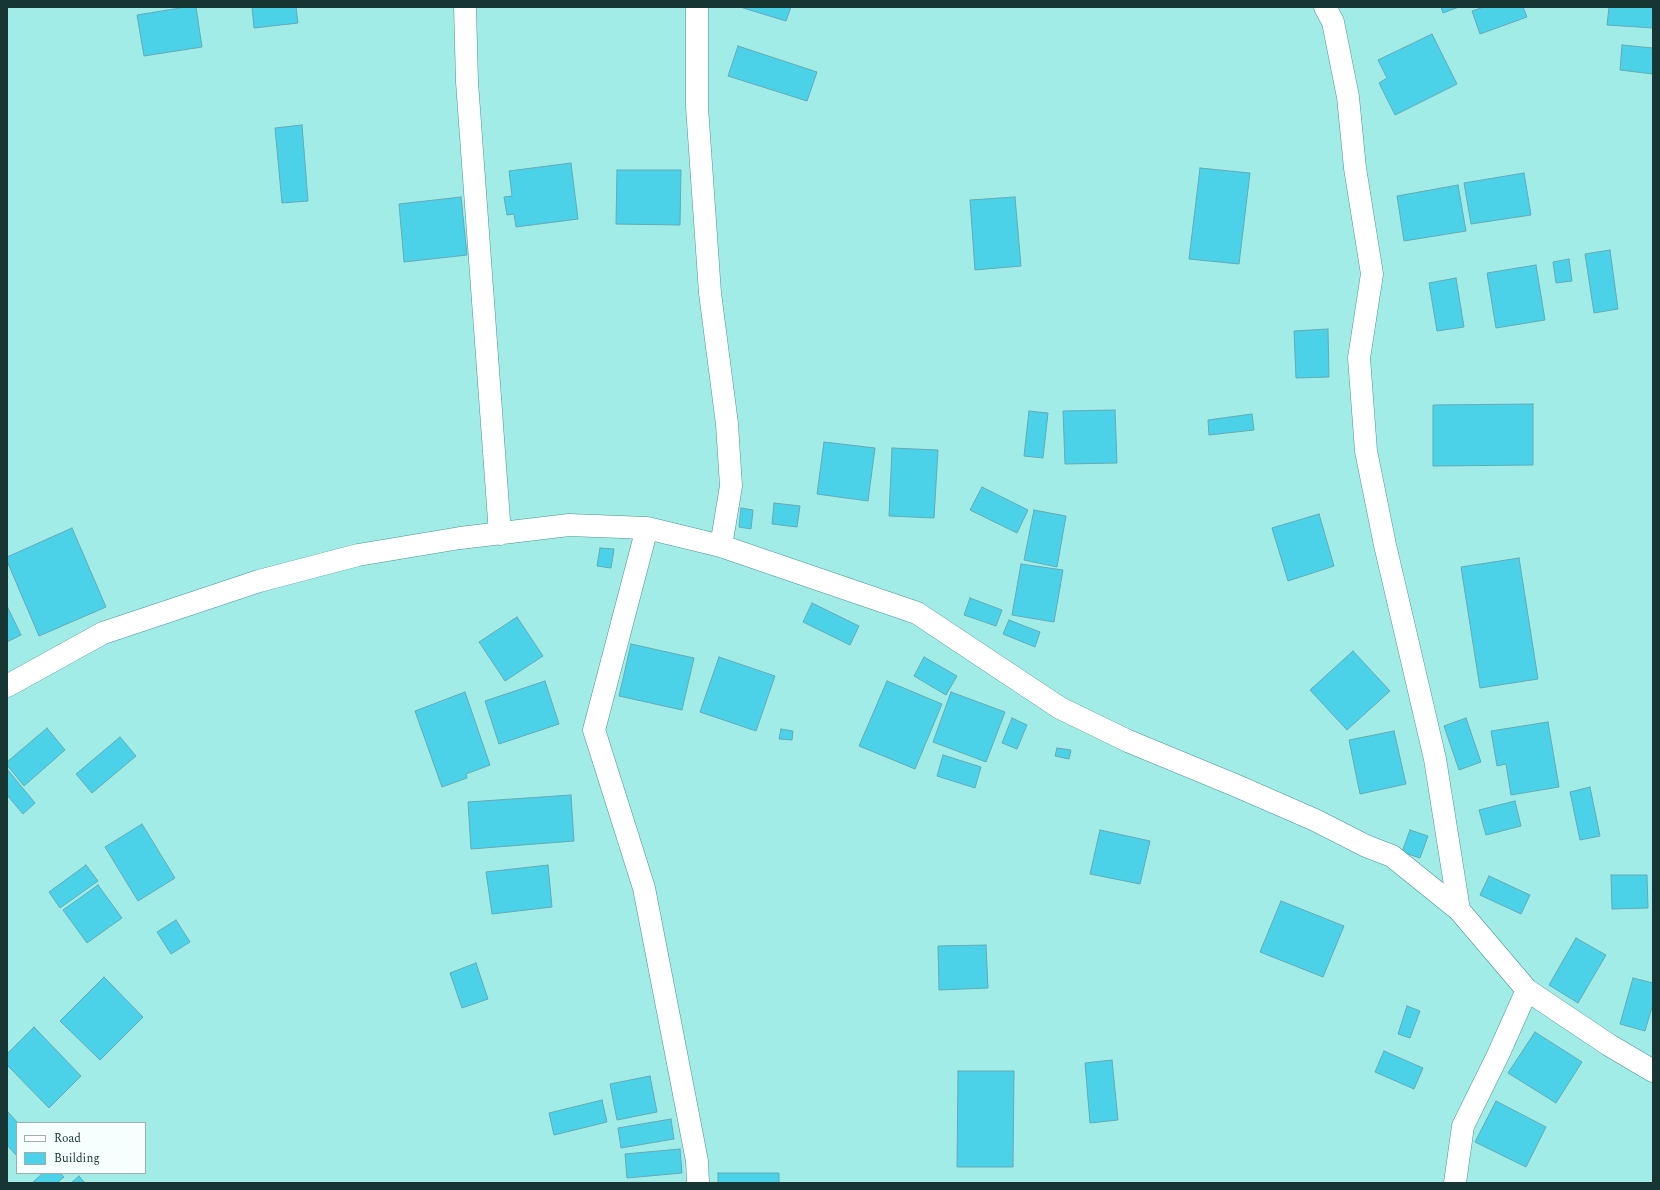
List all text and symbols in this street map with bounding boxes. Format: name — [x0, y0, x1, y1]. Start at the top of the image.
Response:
legend — [16, 1122, 146, 1174]
text: Road — [54, 1129, 81, 1148]
text: Building — [54, 1149, 100, 1168]

